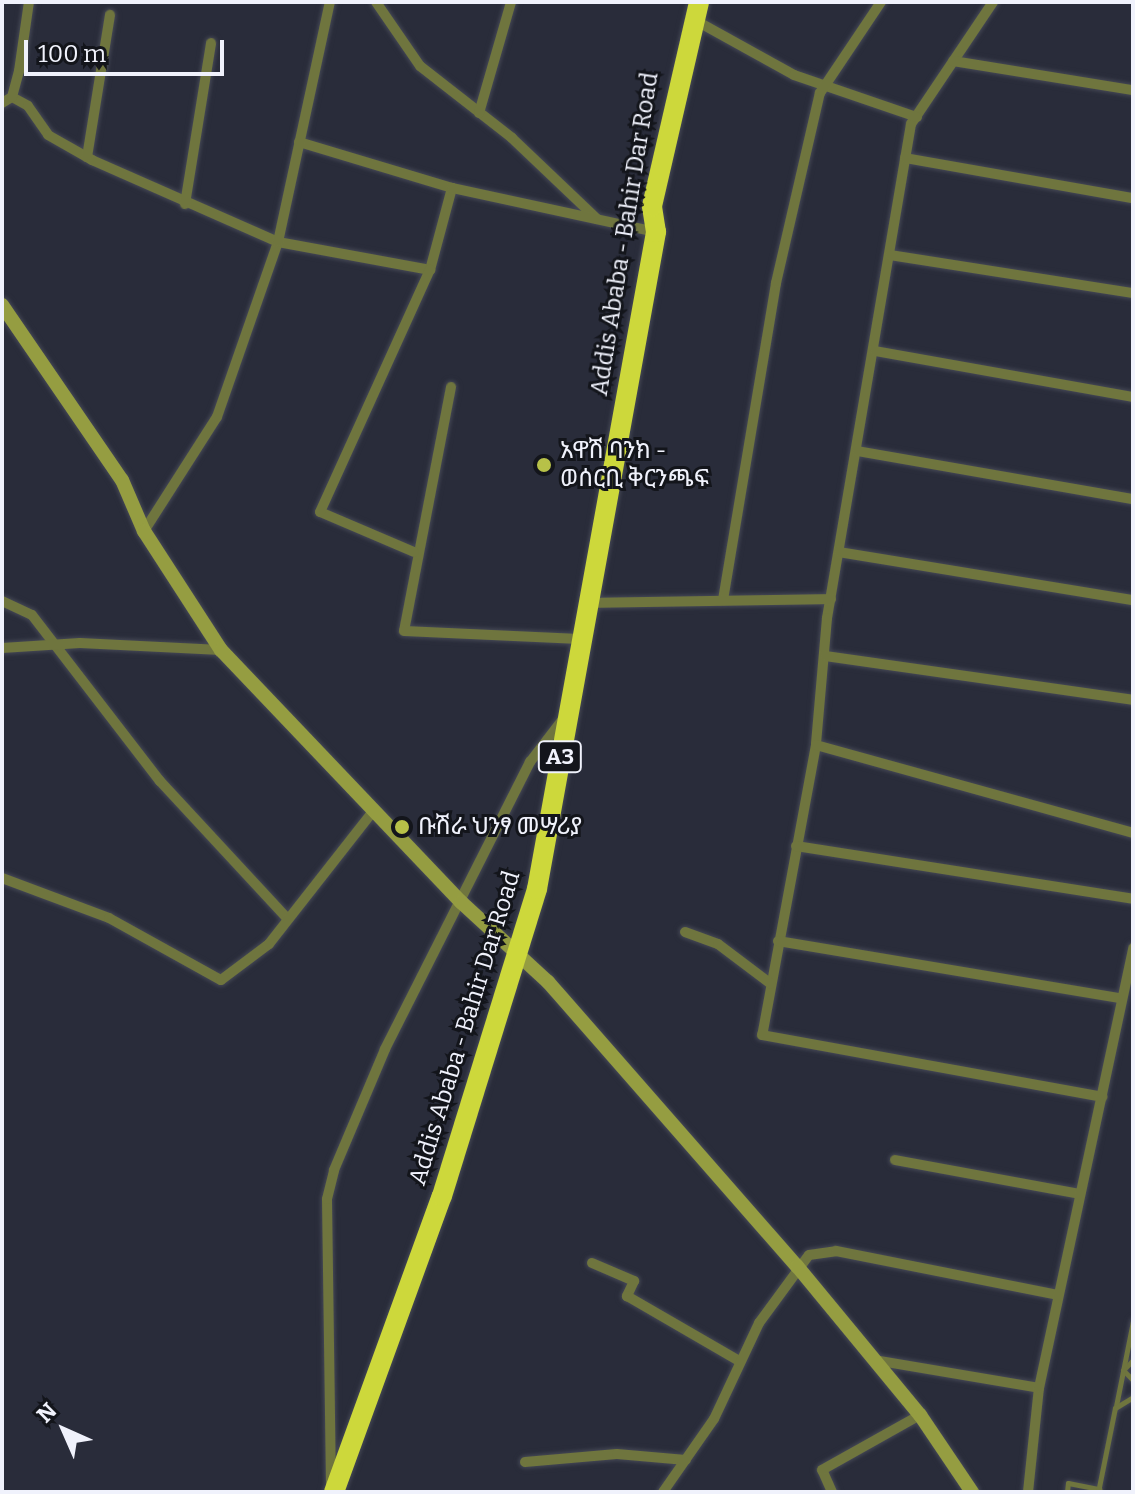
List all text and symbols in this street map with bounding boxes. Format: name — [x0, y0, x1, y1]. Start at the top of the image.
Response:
scale bar — [28, 24, 228, 74]
text: 100 m — [38, 40, 106, 68]
street label: Addis Ababa - Bahir Dar Road — [585, 70, 665, 398]
place label: አዋሽ ባንክ - ወሰርቢ ቅርንጫፍ — [560, 437, 709, 493]
marker: አዋሽ ባንክ - ወሰርቢ ቅርንጫፍ — [535, 456, 553, 474]
road number: A3 — [536, 739, 584, 775]
place label: ቡሽራ ህንፃ መሣሪያ — [418, 813, 582, 841]
marker: ቡሽራ ህንፃ መሣሪያ — [393, 818, 411, 836]
street label: Addis Ababa - Bahir Dar Road — [403, 867, 527, 1189]
north arrow — [24, 1390, 104, 1470]
text: N — [31, 1397, 62, 1428]

